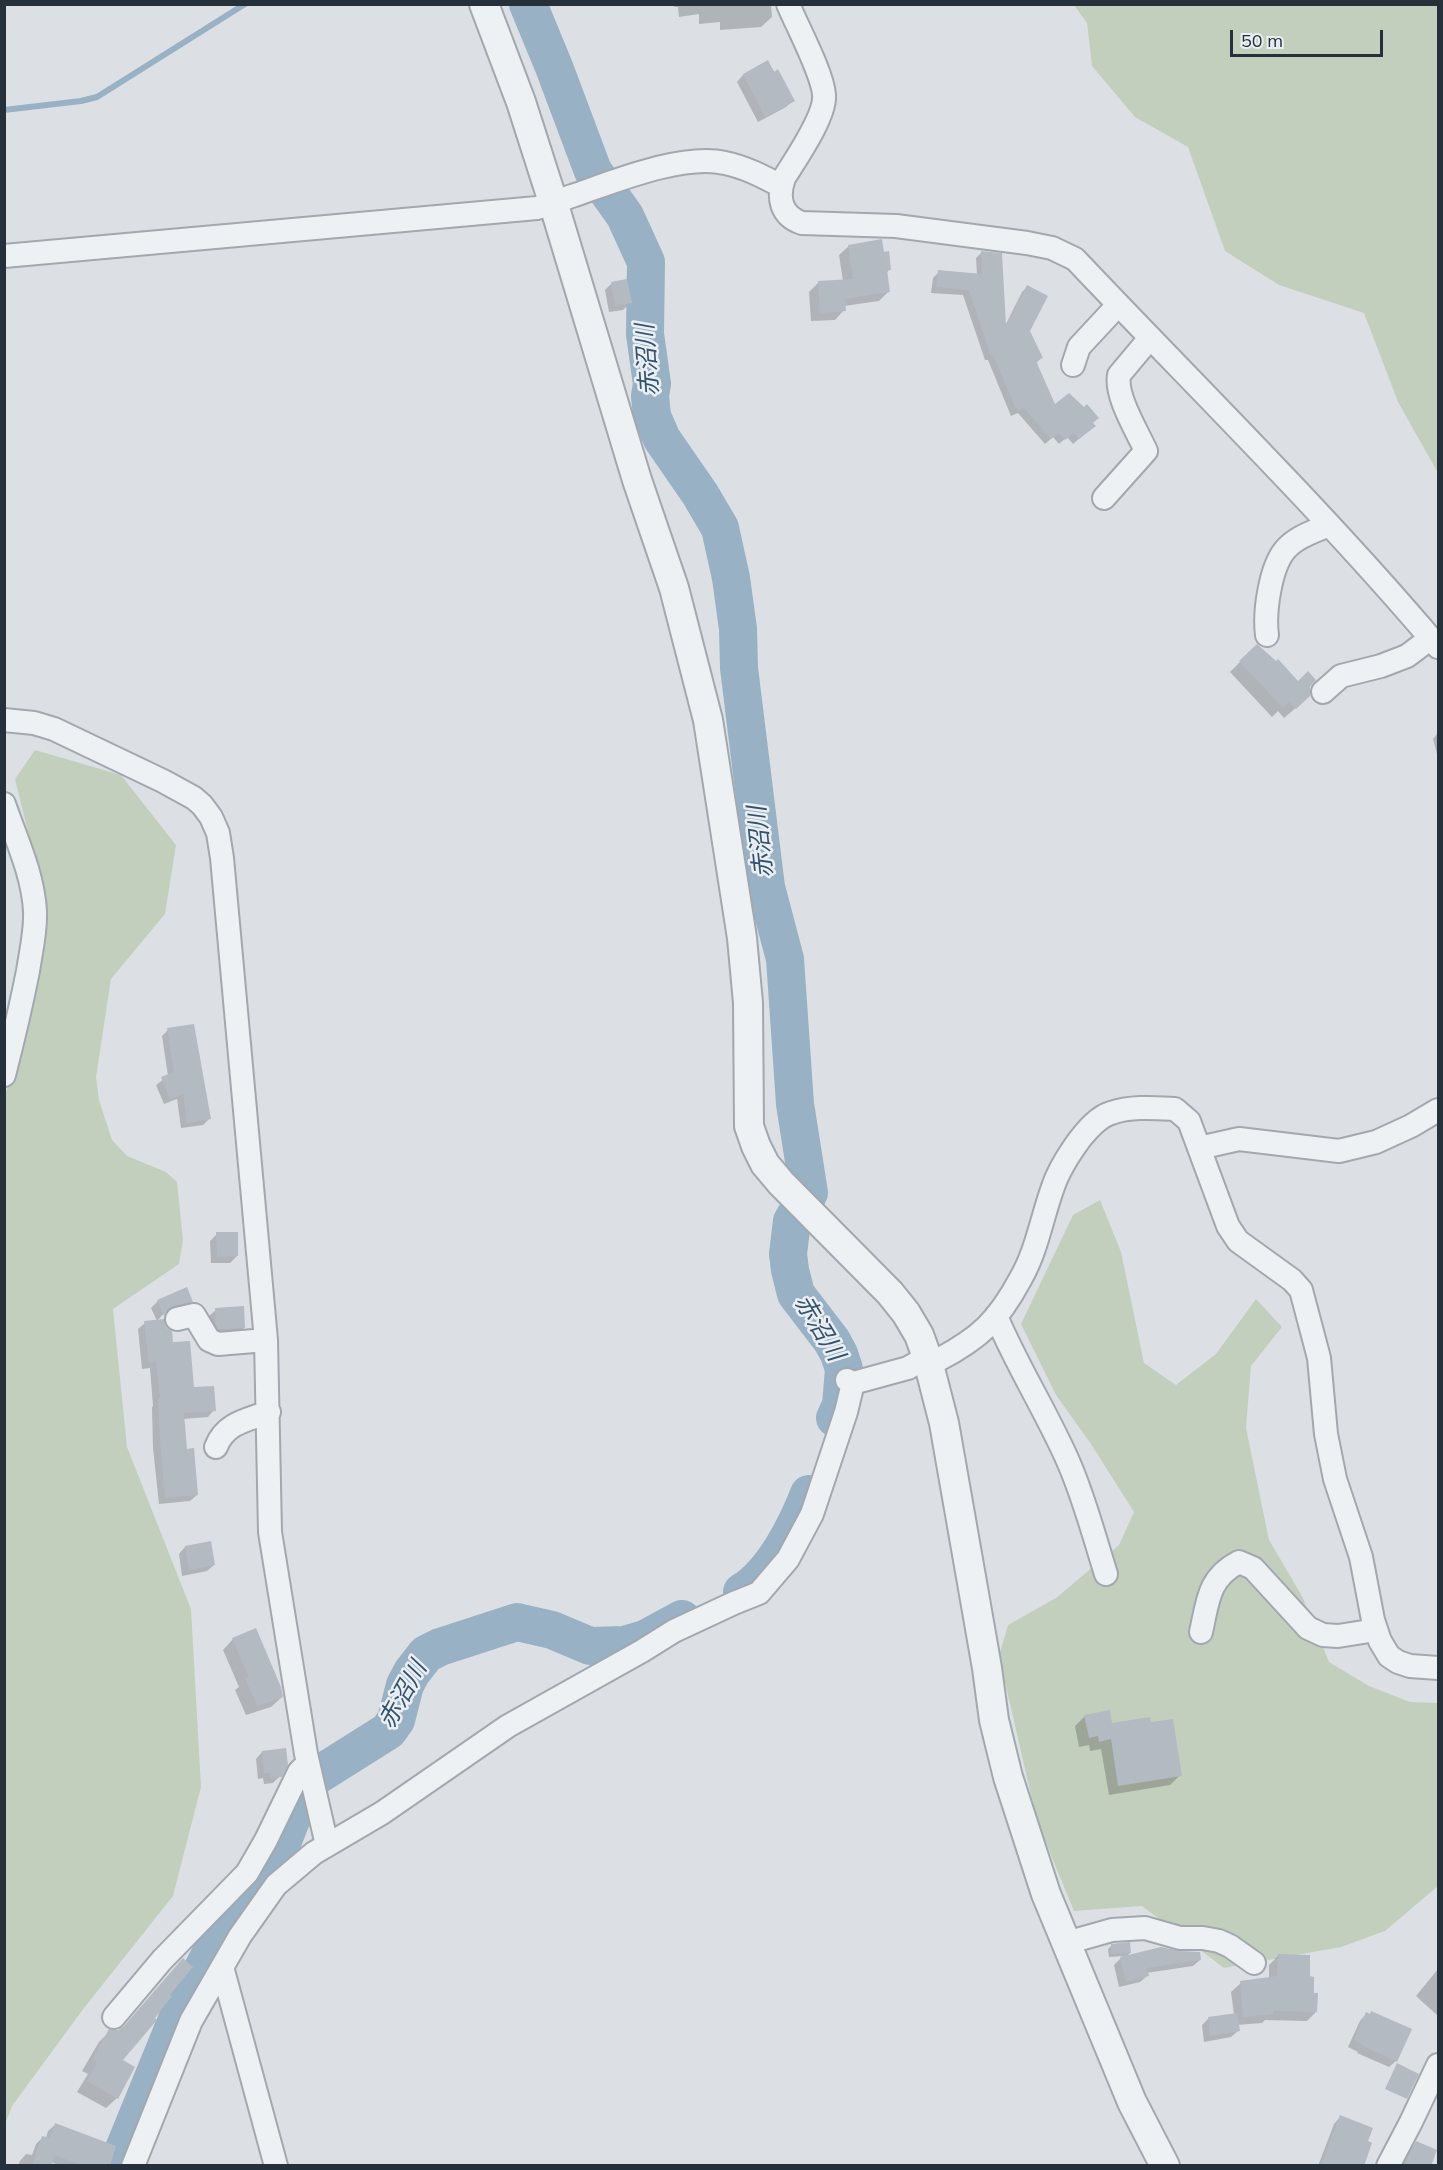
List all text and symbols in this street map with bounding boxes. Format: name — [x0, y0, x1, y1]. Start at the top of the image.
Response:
scale bar — [1233, 18, 1386, 56]
text: 50 m — [1241, 29, 1283, 52]
water label: 赤沼川 — [631, 323, 665, 397]
water label: 赤沼川 — [743, 805, 779, 879]
water label: 赤沼川 — [788, 1290, 850, 1366]
water label: 赤沼川 — [373, 1657, 433, 1733]

